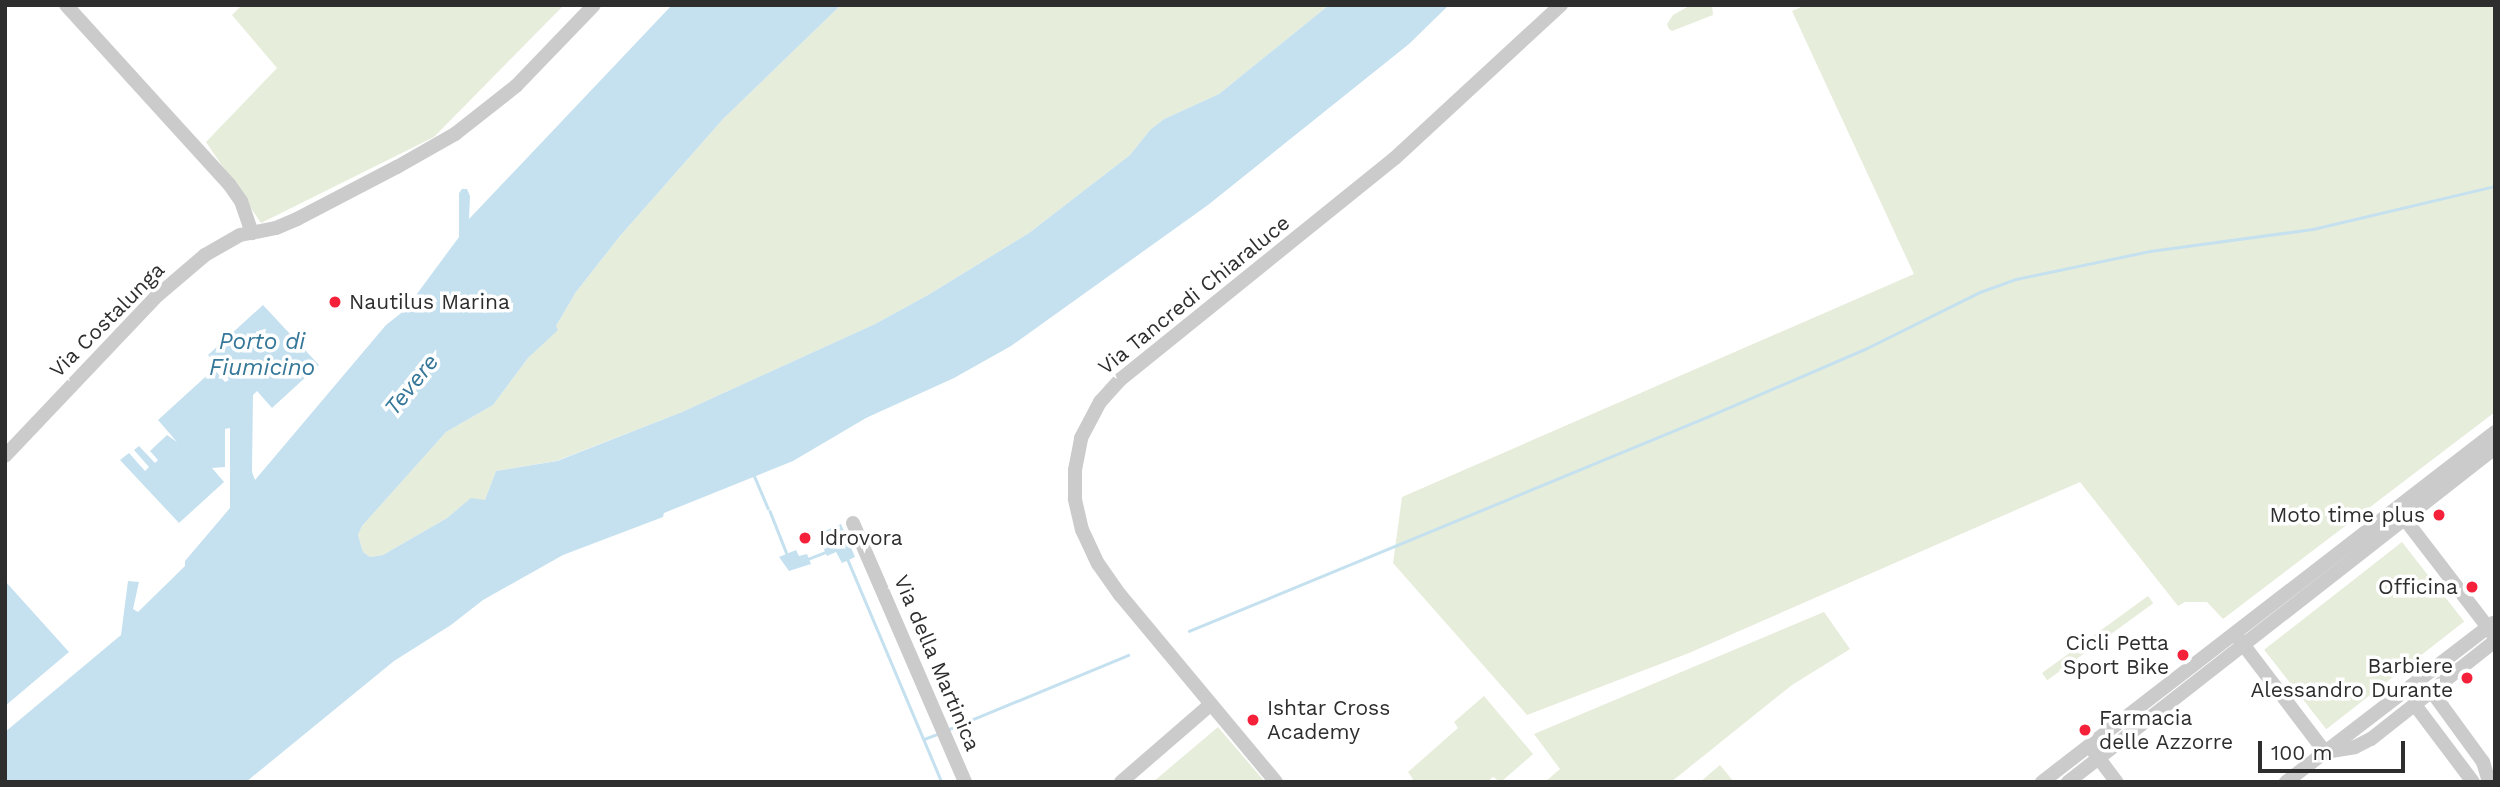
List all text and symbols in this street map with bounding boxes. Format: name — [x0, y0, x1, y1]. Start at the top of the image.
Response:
street label: Via Tancredi Chiaraluce — [1093, 210, 1295, 380]
street label: Via Costalunga — [44, 257, 170, 383]
place label: Nautilus Marina — [349, 289, 510, 315]
marker: Nautilus Marina — [327, 294, 343, 310]
water label: Porto di Fiumicino — [209, 328, 315, 382]
water label: Tevere — [379, 349, 445, 421]
place label: Moto time plus — [2269, 502, 2425, 528]
marker: Moto time plus — [2431, 507, 2447, 523]
place label: Idrovora — [819, 525, 903, 551]
marker: Idrovora — [797, 530, 813, 546]
street label: Via della Martinica — [888, 571, 986, 755]
place label: Officina — [2378, 574, 2458, 600]
marker: Officina — [2464, 579, 2480, 595]
place label: Cicli Petta Sport Bike — [2063, 630, 2169, 680]
marker: Cicli Petta Sport Bike — [2175, 647, 2191, 663]
place label: Barbiere Alessandro Durante — [2250, 653, 2453, 703]
marker: Barbiere Alessandro Durante — [2459, 670, 2475, 686]
place label: Ishtar Cross Academy — [1267, 695, 1391, 745]
place label: Farmacia delle Azzorre — [2099, 705, 2234, 755]
marker: Ishtar Cross Academy — [1245, 712, 1261, 728]
marker: Farmacia delle Azzorre — [2077, 722, 2093, 738]
scale bar — [2262, 728, 2409, 772]
text: 100 m — [2271, 740, 2333, 765]

